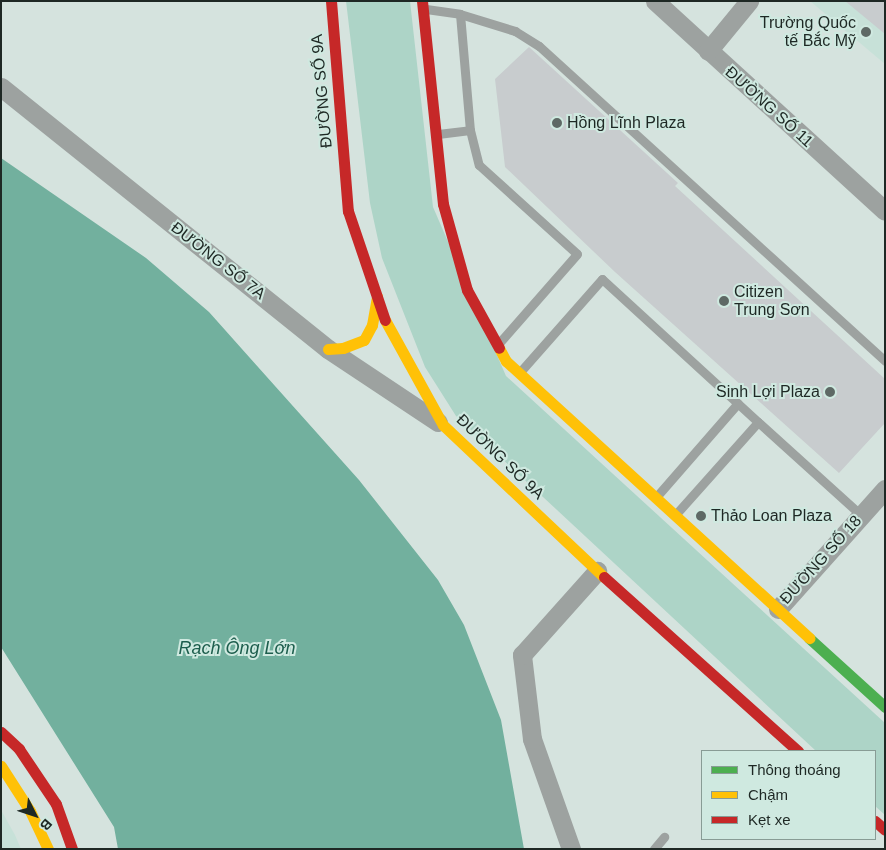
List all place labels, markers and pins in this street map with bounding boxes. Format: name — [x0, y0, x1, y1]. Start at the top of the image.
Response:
place label: Trường Quốc tế Bắc Mỹ — [760, 13, 856, 51]
marker: Trường Quốc tế Bắc Mỹ — [860, 26, 872, 38]
place label: Hồng Lĩnh Plaza — [567, 113, 685, 133]
marker: Hồng Lĩnh Plaza — [551, 117, 563, 129]
place label: Citizen Trung Sơn — [734, 282, 810, 320]
marker: Citizen Trung Sơn — [718, 295, 730, 307]
place label: Sinh Lợi Plaza — [716, 382, 820, 402]
marker: Sinh Lợi Plaza — [824, 386, 836, 398]
place label: Thảo Loan Plaza — [711, 506, 832, 526]
marker: Thảo Loan Plaza — [695, 510, 707, 522]

